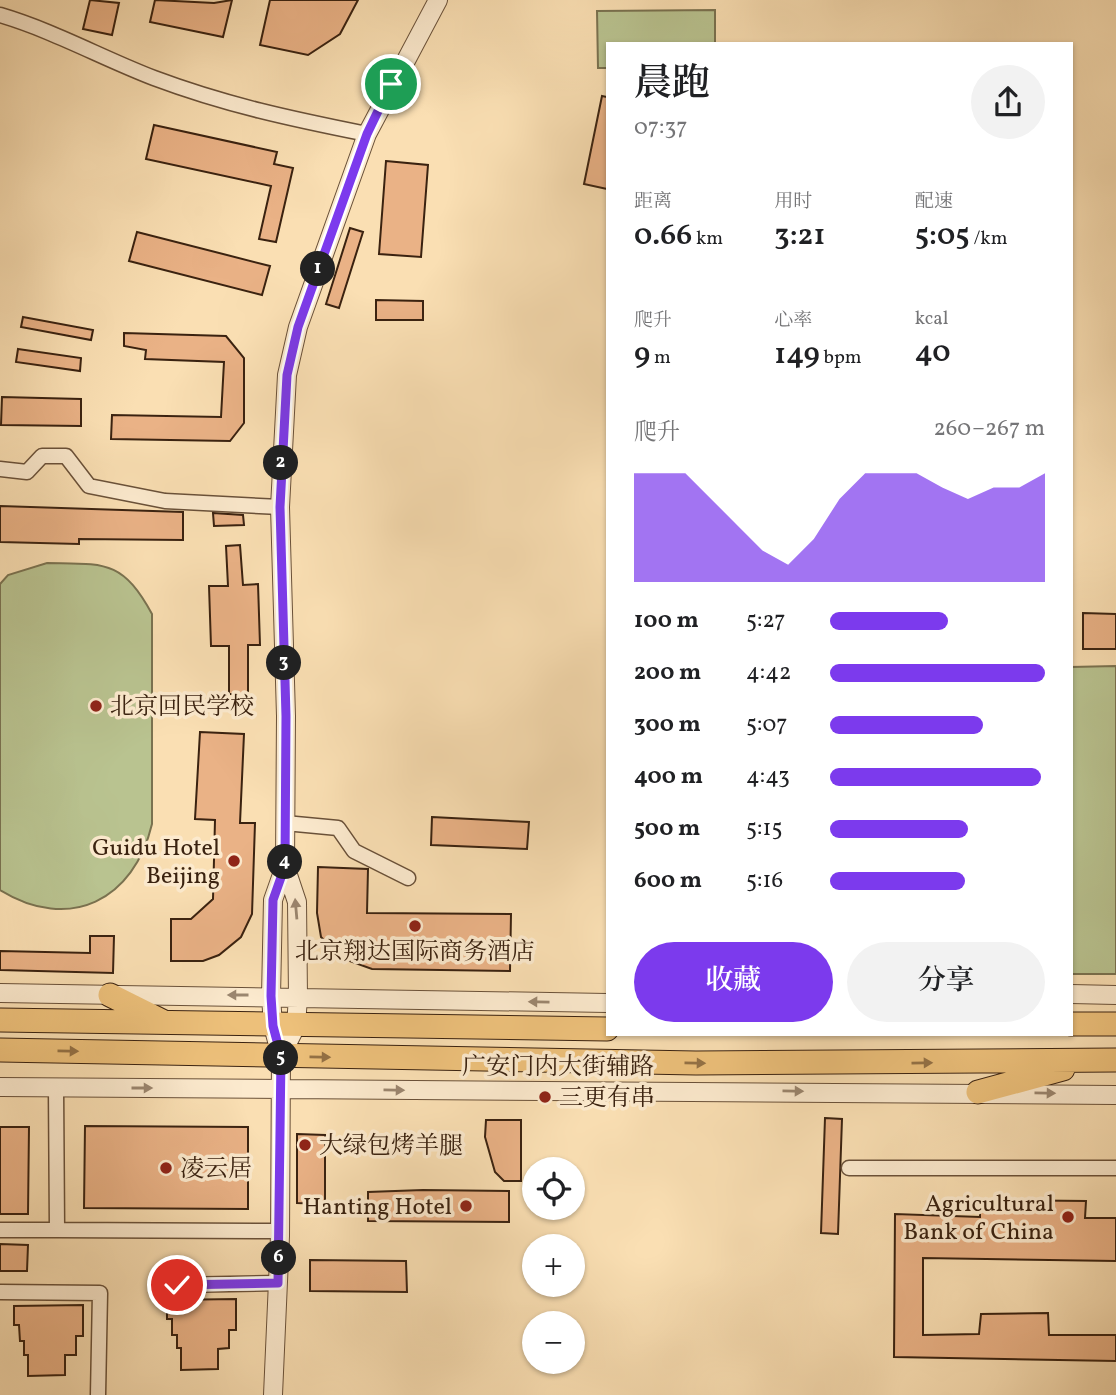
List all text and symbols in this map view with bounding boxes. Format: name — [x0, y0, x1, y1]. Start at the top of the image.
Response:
pin — [361, 54, 421, 114]
text: 晨跑 — [634, 59, 710, 112]
icon: arrive — [372, 65, 410, 103]
button: share — [971, 65, 1045, 139]
text: 07:37 — [634, 112, 687, 144]
text: 距离 — [634, 189, 672, 215]
text: 用时 — [774, 189, 812, 215]
text: 配速 — [915, 189, 953, 215]
text: 0.66 — [634, 215, 692, 257]
text: 3:21 — [774, 215, 825, 257]
text: 5:05 — [915, 215, 970, 257]
text: km — [692, 226, 723, 252]
text: /km — [970, 226, 1007, 252]
pin: 1 — [300, 252, 336, 286]
text: 1 — [314, 255, 321, 281]
text: kcal — [915, 306, 948, 332]
text: 爬升 — [634, 308, 672, 334]
text: 心率 — [774, 308, 812, 334]
text: 40 — [915, 332, 950, 374]
text: 9 — [634, 334, 650, 376]
text: 149 — [774, 334, 820, 376]
text: m — [650, 345, 671, 371]
text: bpm — [820, 345, 862, 371]
text: 260–267 m — [933, 413, 1045, 445]
text: 爬升 — [634, 417, 680, 449]
pin: 2 — [264, 446, 298, 480]
text: 2 — [276, 449, 285, 475]
text: 100 m — [634, 605, 699, 637]
text: 5:27 — [746, 605, 785, 637]
pin: 3 — [266, 646, 302, 680]
text: 3 — [279, 649, 288, 675]
text: 200 m — [634, 657, 701, 689]
text: 4:42 — [746, 657, 791, 689]
place label: 北京回民学校 — [110, 691, 254, 725]
marker: 北京回民学校 — [88, 698, 104, 714]
text: 300 m — [634, 709, 701, 741]
text: 5:07 — [746, 709, 787, 741]
text: 400 m — [634, 761, 703, 793]
text: 4:43 — [746, 761, 790, 793]
text: 500 m — [634, 813, 700, 845]
text: 5:15 — [746, 813, 782, 845]
place label: Guidu Hotel Beijing — [92, 832, 220, 894]
pin: 4 — [268, 844, 302, 880]
text: 4 — [279, 848, 290, 874]
marker: Guidu Hotel Beijing — [226, 853, 242, 869]
text: 600 m — [634, 865, 702, 897]
text: 5:16 — [746, 865, 783, 897]
one-way arrow — [290, 898, 301, 920]
marker: 北京翔达国际商务酒店 — [407, 918, 423, 934]
place label: 北京翔达国际商务酒店 — [295, 936, 535, 970]
button: 收藏 — [634, 942, 833, 1022]
button: 分享 — [847, 942, 1045, 1022]
one-way arrow — [227, 989, 249, 1001]
one-way arrow — [528, 997, 550, 1008]
pin: 5 — [264, 1040, 298, 1076]
text: 5 — [276, 1044, 285, 1070]
one-way arrow — [57, 1046, 79, 1057]
one-way arrow — [309, 1051, 331, 1063]
street label: 广安门内大街辅路 — [462, 1051, 654, 1085]
one-way arrow — [684, 1057, 706, 1069]
one-way arrow — [911, 1057, 933, 1069]
one-way arrow — [131, 1082, 153, 1094]
place label: 三更有串 — [559, 1082, 655, 1116]
one-way arrow — [383, 1084, 405, 1096]
one-way arrow — [782, 1085, 804, 1097]
one-way arrow — [1034, 1087, 1056, 1099]
marker: 三更有串 — [537, 1089, 553, 1105]
place label: 大绿包烤羊腿 — [319, 1130, 463, 1164]
marker: 大绿包烤羊腿 — [297, 1137, 313, 1153]
place label: 凌云居 — [180, 1153, 252, 1187]
map controls — [522, 1157, 585, 1374]
button: locate — [522, 1157, 585, 1220]
marker: 凌云居 — [158, 1160, 174, 1176]
place label: Agricultural Bank of China — [903, 1188, 1054, 1250]
place label: Hanting Hotel — [303, 1191, 452, 1225]
marker: Hanting Hotel — [458, 1198, 474, 1214]
marker: Agricultural Bank of China — [1060, 1209, 1076, 1225]
button: + — [522, 1234, 585, 1297]
pin: 6 — [262, 1240, 296, 1276]
text: 6 — [273, 1244, 284, 1270]
pin — [147, 1255, 207, 1315]
icon: check — [158, 1266, 196, 1304]
button: − — [522, 1311, 585, 1374]

